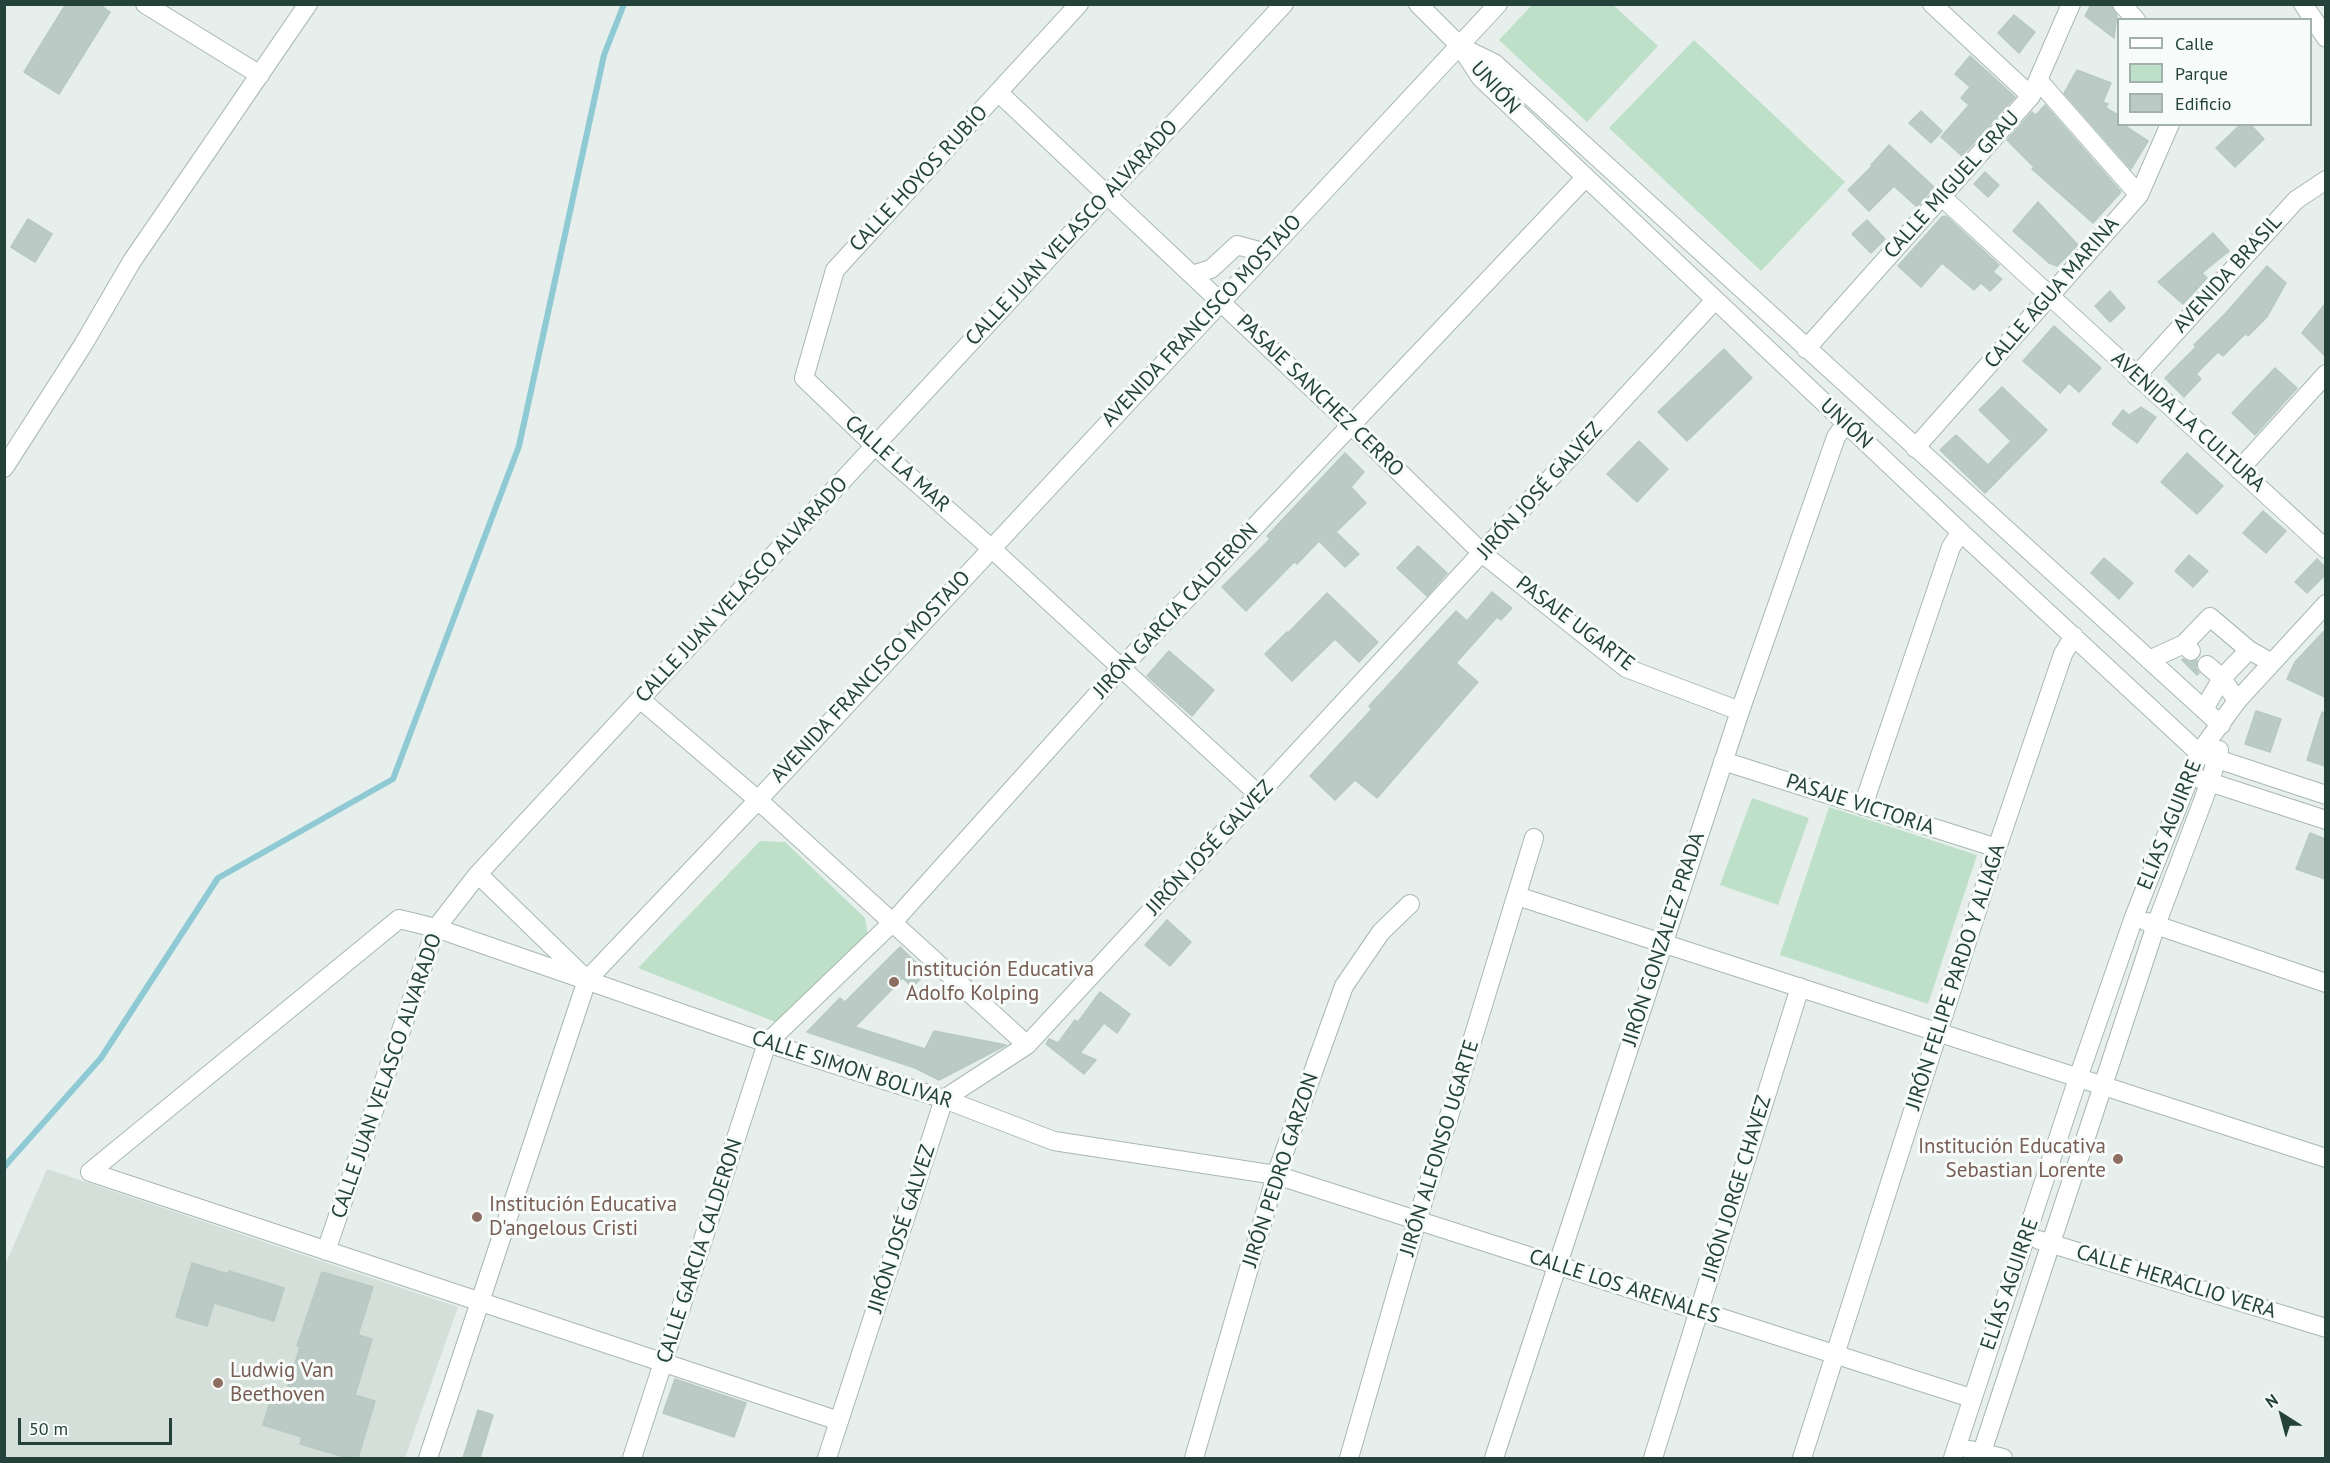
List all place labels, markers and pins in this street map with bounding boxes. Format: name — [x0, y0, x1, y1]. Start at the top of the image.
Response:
place label: Institución Educativa Adolfo Kolping — [906, 957, 1094, 1007]
marker: Institución Educativa Adolfo Kolping — [887, 975, 901, 989]
place label: Institución Educativa Sebastian Lorente — [1918, 1134, 2106, 1184]
marker: Institución Educativa Sebastian Lorente — [2111, 1152, 2125, 1166]
place label: Institución Educativa D'angelous Cristi — [489, 1192, 677, 1242]
marker: Institución Educativa D'angelous Cristi — [470, 1210, 484, 1224]
place label: Ludwig Van Beethoven — [230, 1358, 334, 1408]
marker: Ludwig Van Beethoven — [211, 1376, 225, 1390]

